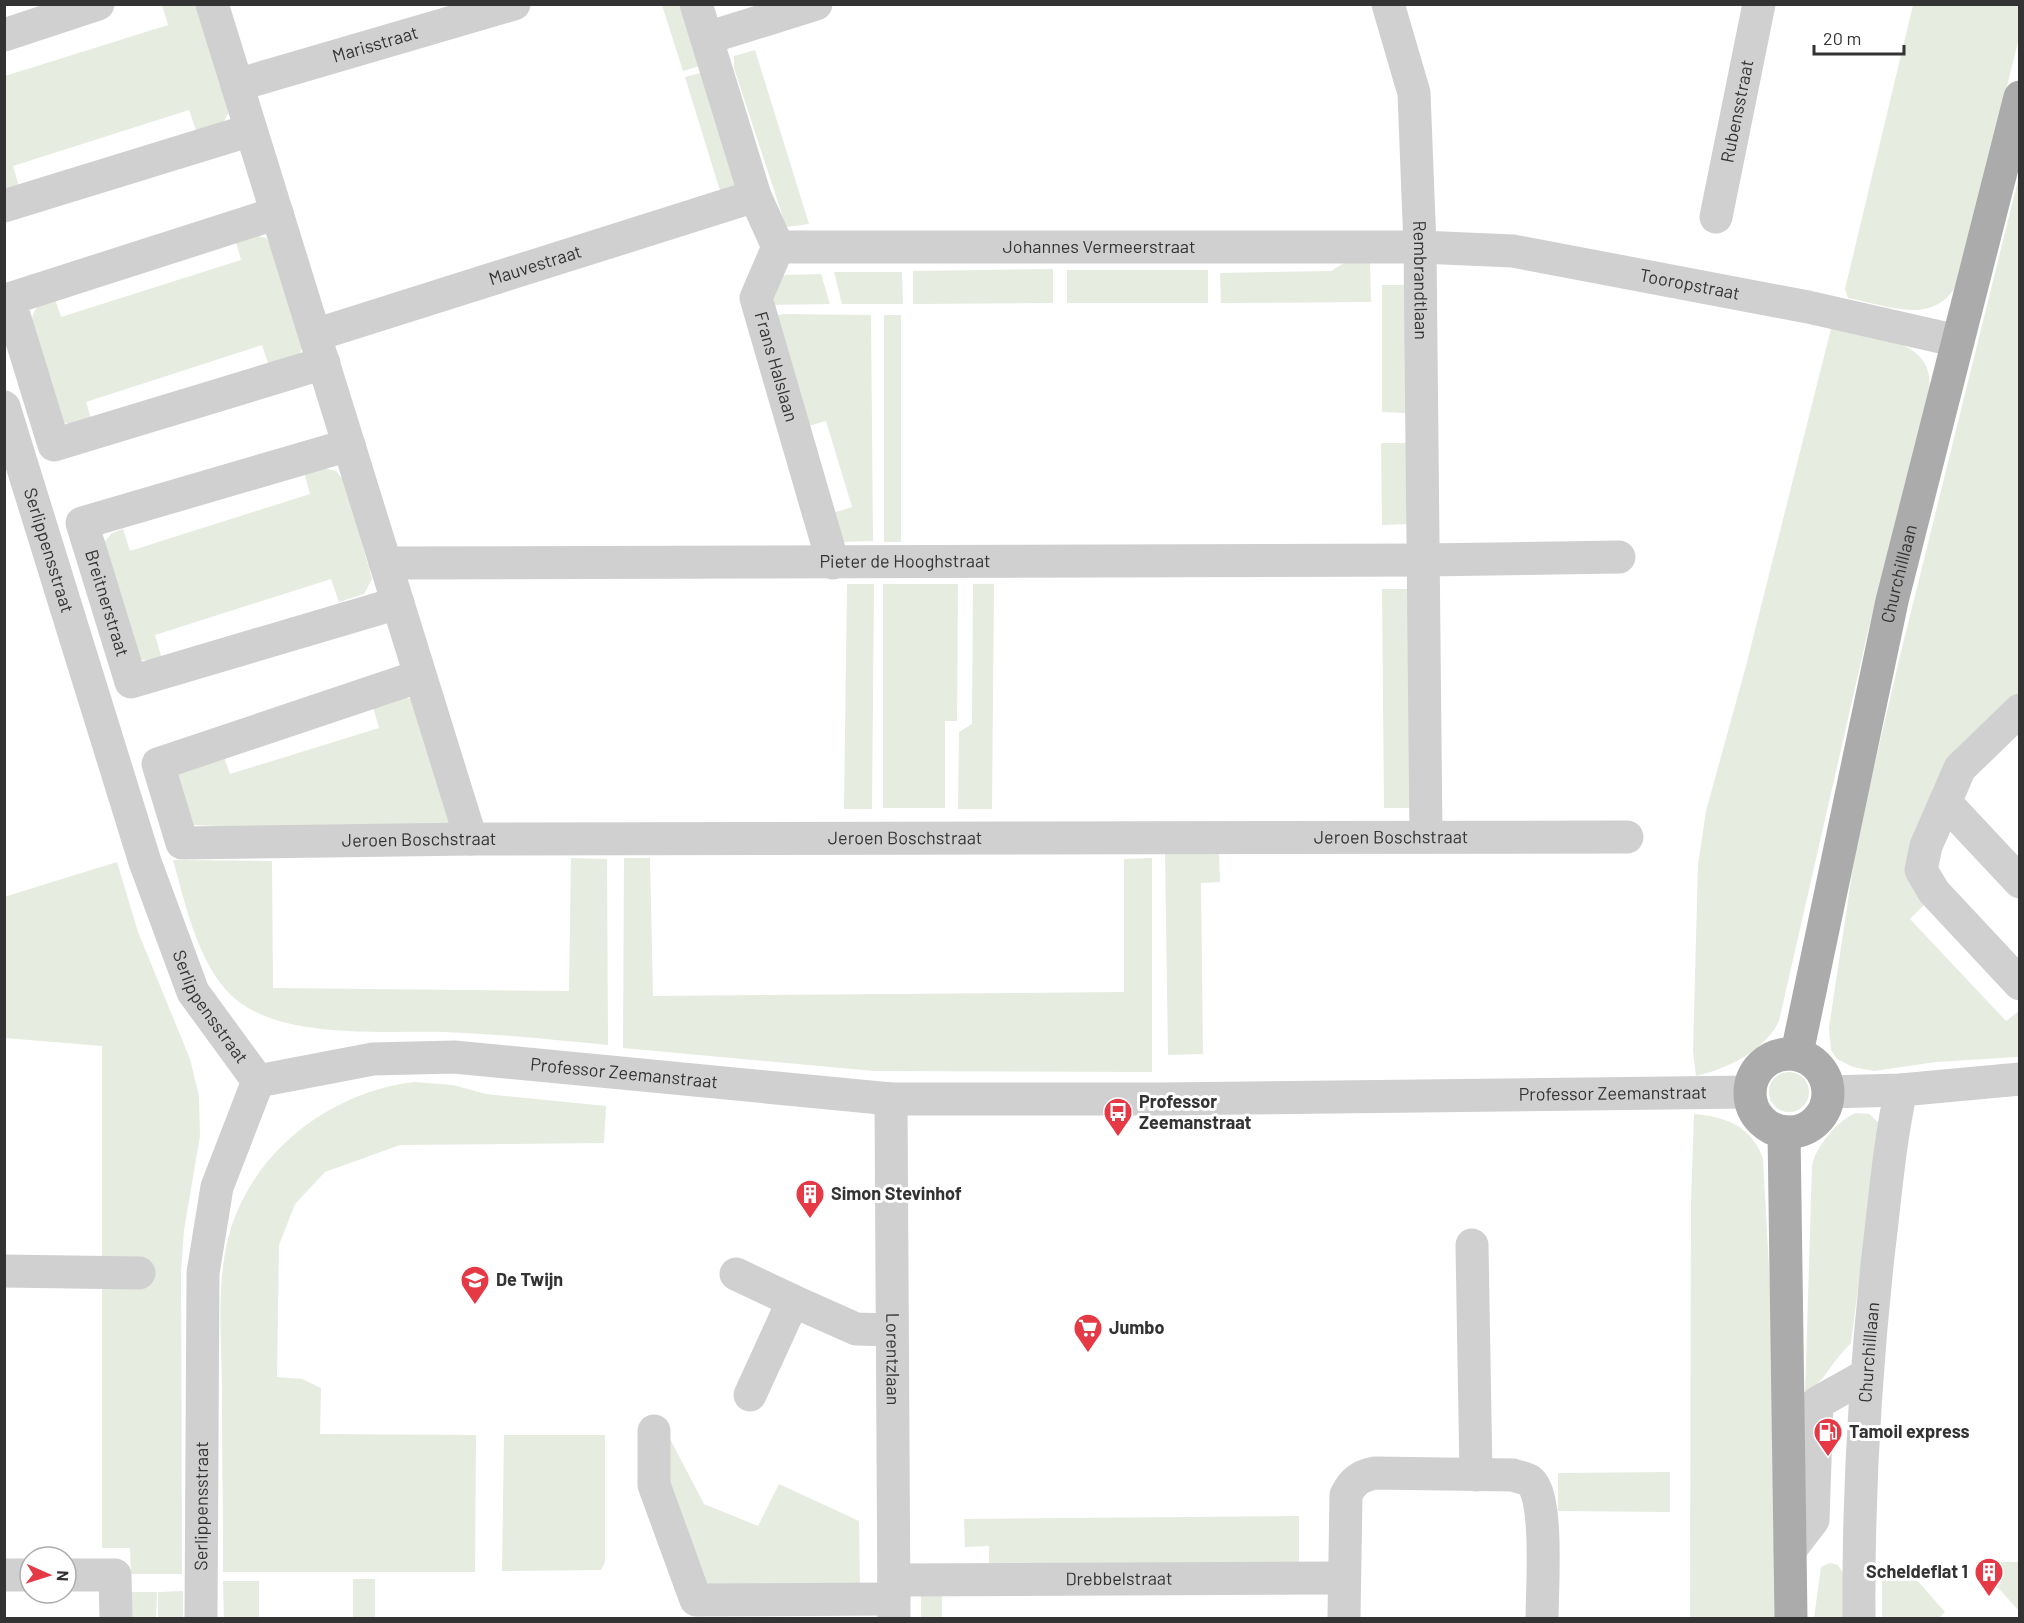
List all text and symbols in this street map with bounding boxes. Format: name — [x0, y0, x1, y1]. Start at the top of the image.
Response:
scale bar — [1814, 18, 1904, 56]
street label: Marisstraat — [329, 21, 420, 67]
text: 20 m — [1823, 27, 1861, 49]
street label: Rubensstraat — [1715, 57, 1758, 164]
street label: Rembrandtlaan — [1409, 220, 1433, 340]
street label: Johannes Vermeerstraat — [1002, 235, 1196, 257]
street label: Mauvestraat — [486, 240, 584, 289]
street label: Tooropstraat — [1638, 263, 1742, 304]
street label: Frans Halslaan — [751, 309, 803, 424]
street label: Serlippensstraat — [20, 485, 79, 615]
street label: Churchilllaan — [1876, 522, 1921, 625]
street label: Breitnerstraat — [81, 547, 134, 659]
street label: Pieter de Hooghstraat — [819, 549, 991, 572]
street label: Jeroen Boschstraat — [1314, 825, 1468, 848]
street label: Jeroen Boschstraat — [828, 826, 982, 848]
street label: Jeroen Boschstraat — [342, 827, 496, 851]
street label: Serlippensstraat — [168, 947, 253, 1067]
street label: Professor Zeemanstraat — [529, 1052, 719, 1092]
street label: Professor Zeemanstraat — [1518, 1080, 1707, 1105]
place label: Professor Zeemanstraat — [1139, 1090, 1252, 1133]
bus stop icon: Professor Zeemanstraat — [1102, 1096, 1134, 1138]
building icon: Simon Stevinhof — [794, 1178, 826, 1220]
place label: Simon Stevinhof — [831, 1182, 962, 1204]
school or university icon: De Twijn — [459, 1264, 491, 1306]
place label: De Twijn — [496, 1268, 563, 1290]
street label: Churchilllaan — [1853, 1301, 1883, 1403]
supermarket icon: Jumbo — [1072, 1312, 1104, 1354]
street label: Lorentzlaan — [882, 1313, 905, 1405]
place label: Jumbo — [1109, 1316, 1164, 1338]
fuel station icon: Tamoil express — [1812, 1416, 1844, 1458]
place label: Tamoil express — [1849, 1420, 1970, 1442]
street label: Serlippensstraat — [189, 1441, 212, 1571]
north arrow — [18, 1545, 78, 1605]
building icon: Scheldeflat 1 — [1973, 1556, 2005, 1598]
place label: Scheldeflat 1 — [1866, 1560, 1968, 1582]
street label: Drebbelstraat — [1065, 1567, 1173, 1589]
text: N — [54, 1570, 73, 1582]

